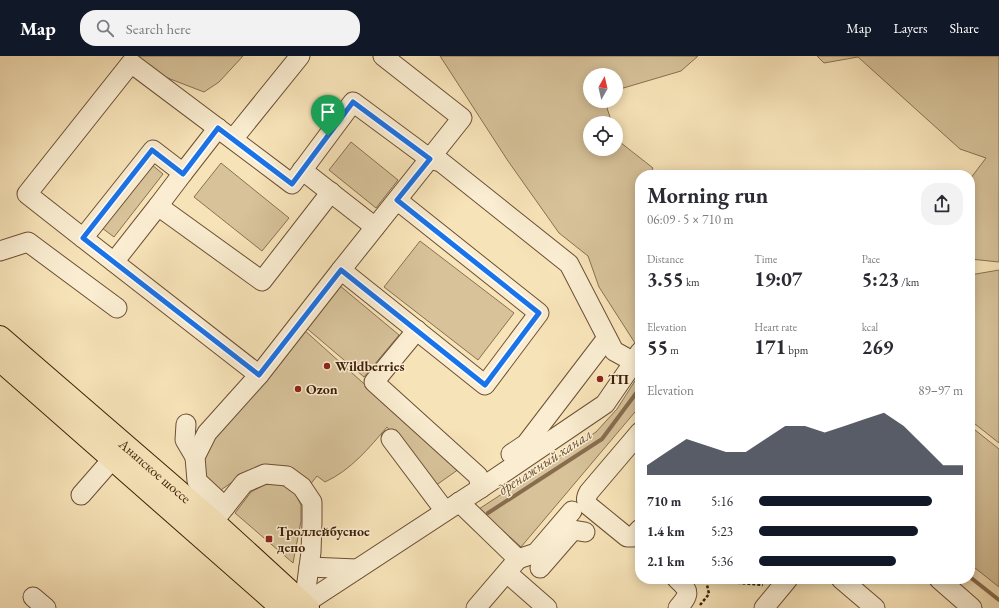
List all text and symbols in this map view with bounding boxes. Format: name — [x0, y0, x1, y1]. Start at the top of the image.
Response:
search box — [80, 10, 360, 46]
text: Map — [20, 16, 56, 41]
icon: search — [94, 17, 116, 39]
text: Search here — [126, 19, 191, 38]
text: Map — [846, 19, 871, 37]
text: Layers — [893, 19, 928, 37]
text: Share — [950, 19, 979, 37]
north arrow — [583, 68, 623, 108]
map controls — [583, 68, 623, 156]
pin — [311, 95, 345, 136]
icon: arrive — [317, 101, 339, 123]
button: locate — [583, 116, 623, 156]
text: Morning run — [647, 181, 768, 210]
button: share — [921, 183, 963, 225]
text: 06:09 · 5 × 710 m — [647, 211, 734, 228]
text: Distance — [647, 252, 684, 266]
text: Time — [754, 252, 777, 266]
text: Pace — [862, 252, 880, 266]
text: 3.55 — [647, 266, 684, 292]
text: 19:07 — [754, 266, 802, 292]
text: 5:23 — [862, 266, 899, 292]
text: km — [684, 275, 700, 289]
text: /km — [899, 275, 919, 289]
text: Elevation — [647, 320, 687, 334]
text: Heart rate — [754, 320, 797, 334]
text: kcal — [862, 320, 878, 334]
text: 55 — [647, 334, 668, 360]
text: 171 — [754, 334, 786, 360]
text: 269 — [862, 334, 893, 360]
text: m — [668, 343, 679, 357]
text: bpm — [786, 343, 808, 357]
place label: Wildberries — [335, 357, 405, 375]
marker: Wildberries — [322, 361, 332, 371]
place label: ТП — [608, 370, 629, 388]
marker: ТП — [595, 374, 605, 384]
place label: Ozon — [306, 380, 338, 398]
text: Elevation — [647, 382, 694, 399]
text: 89–97 m — [918, 382, 963, 399]
marker: Ozon — [293, 384, 303, 394]
water label: дренажный канал — [494, 424, 595, 499]
street label: Анапское шоссе — [114, 434, 195, 508]
text: 710 m — [647, 493, 681, 510]
text: 5:16 — [711, 493, 733, 510]
place label: Троллейбусное депо — [277, 522, 370, 556]
text: 1.4 km — [647, 523, 685, 540]
text: 5:23 — [711, 523, 733, 540]
marker: Троллейбусное депо — [264, 534, 274, 544]
text: 2.1 km — [647, 553, 685, 570]
text: 5:36 — [711, 553, 733, 570]

